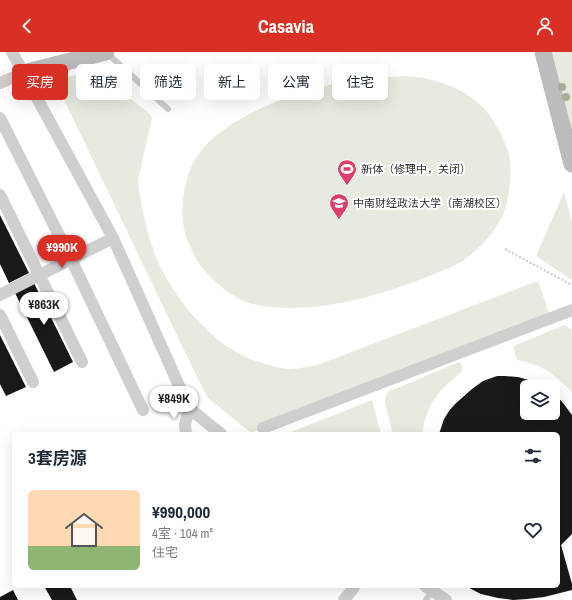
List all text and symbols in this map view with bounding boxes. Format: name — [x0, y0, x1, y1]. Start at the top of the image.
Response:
text: Casavia — [258, 14, 314, 39]
icon: back — [16, 15, 38, 37]
icon: person — [534, 15, 556, 37]
chip: 买房 — [12, 64, 68, 100]
chip: 租房 — [76, 64, 132, 100]
chip: 筛选 — [140, 64, 196, 100]
chip: 新上 — [204, 64, 260, 100]
chip: 公寓 — [268, 64, 324, 100]
chip: 住宅 — [332, 64, 388, 100]
sports icon: 新体（修理中，关闭） — [336, 158, 358, 186]
place label: 新体（修理中，关闭） — [361, 162, 471, 176]
school or university icon: 中南财经政法大学（南湖校区） — [328, 192, 350, 220]
place label: 中南财经政法大学（南湖校区） — [353, 196, 507, 210]
pin: ¥990K — [34, 235, 90, 269]
text: ¥990K — [46, 239, 78, 256]
pin: ¥863K — [16, 292, 72, 326]
text: ¥863K — [28, 296, 60, 313]
map controls — [520, 380, 560, 420]
button: layers — [520, 380, 560, 420]
pin: ¥849K — [146, 386, 202, 420]
text: ¥849K — [158, 390, 190, 407]
icon: filters — [522, 445, 544, 467]
text: 3套房源 — [28, 446, 87, 469]
text: ¥990,000 — [152, 500, 210, 523]
icon: home — [60, 506, 108, 554]
icon: heart — [522, 519, 544, 541]
text: 4室 · 104 m² — [152, 525, 213, 542]
text: 住宅 — [152, 544, 178, 561]

